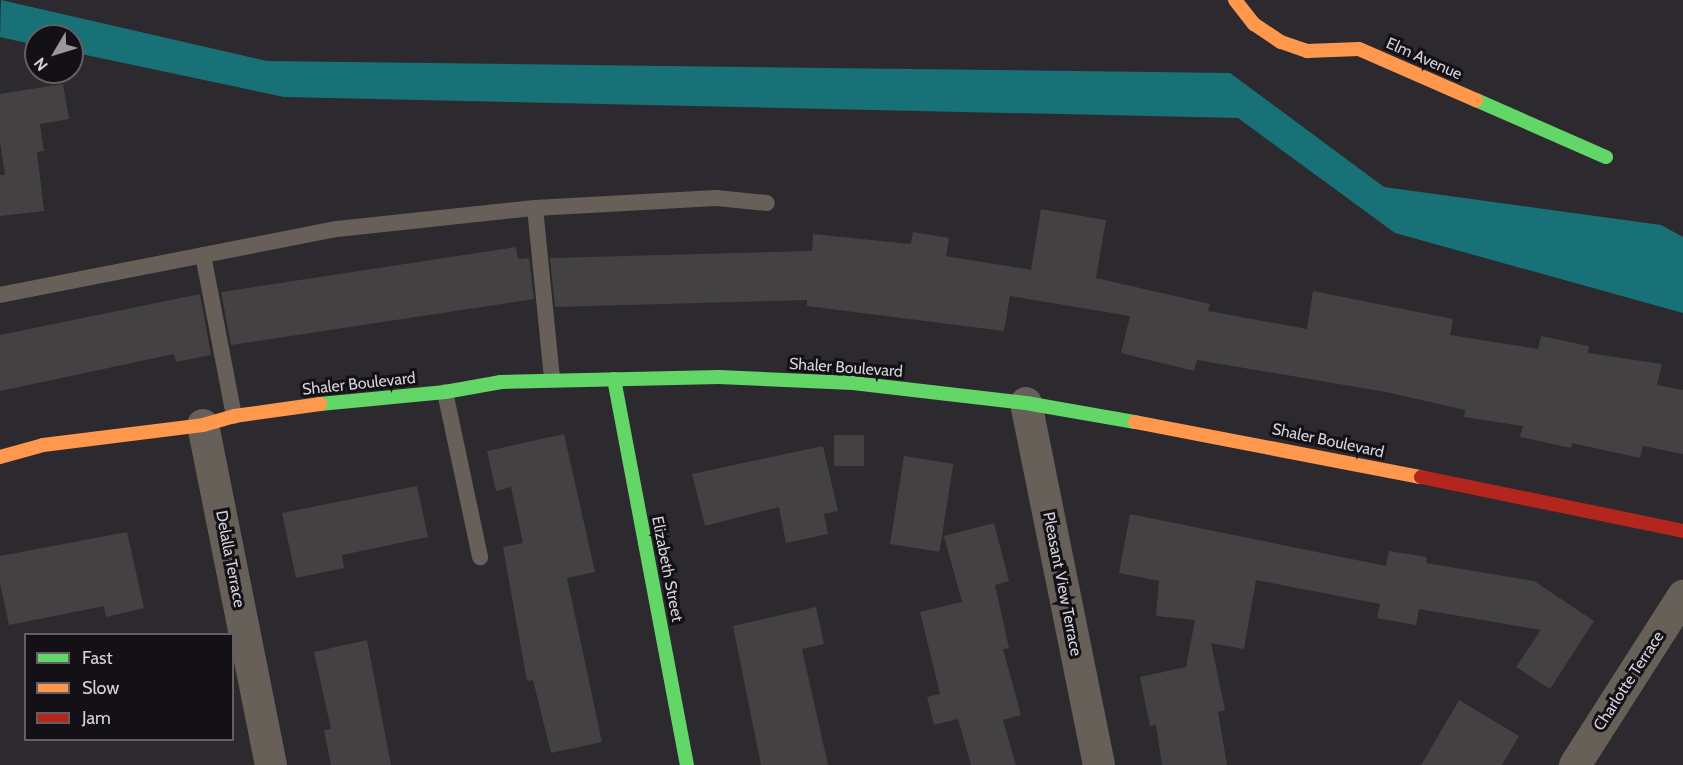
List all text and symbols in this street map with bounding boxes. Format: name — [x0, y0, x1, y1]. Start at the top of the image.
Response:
north arrow — [24, 24, 84, 84]
street label: Elm Avenue — [1383, 34, 1465, 84]
text: N — [30, 54, 52, 74]
street label: Shaler Boulevard — [789, 354, 903, 382]
street label: Shaler Boulevard — [301, 369, 417, 399]
street label: Shaler Boulevard — [1270, 420, 1386, 462]
street label: Delalla Terrace — [211, 509, 249, 609]
street label: Pleasant View Terrace — [1039, 510, 1085, 658]
street label: Elizabeth Street — [647, 515, 687, 623]
street label: Charlotte Terrace — [1590, 628, 1668, 734]
legend — [24, 633, 234, 741]
text: Fast — [82, 647, 113, 669]
text: Slow — [82, 677, 119, 699]
text: Jam — [82, 707, 111, 729]

